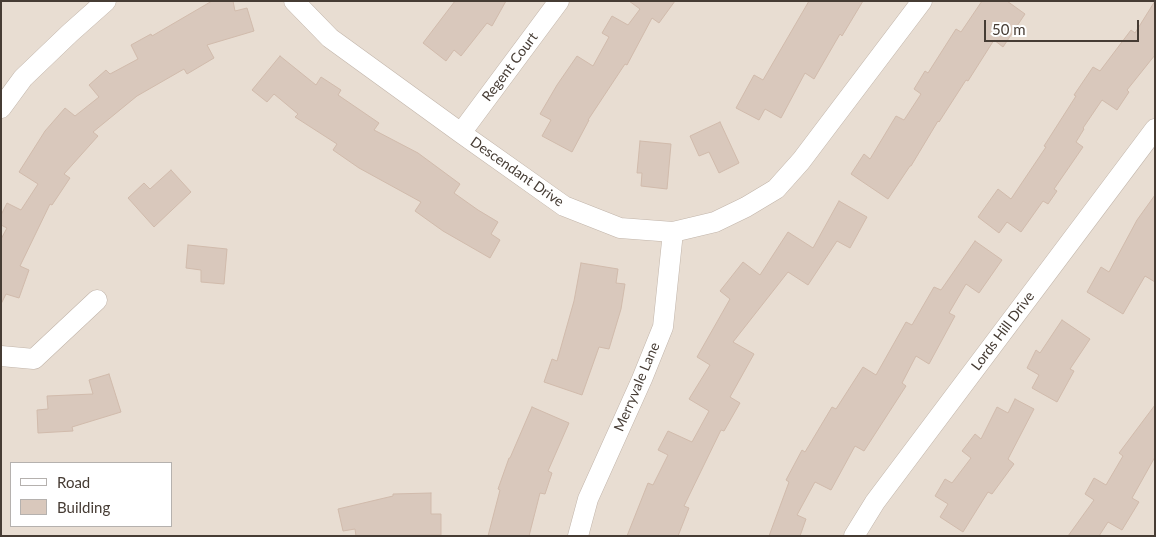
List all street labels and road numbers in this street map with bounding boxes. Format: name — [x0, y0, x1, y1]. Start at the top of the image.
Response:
street label: Regent Court — [479, 29, 541, 105]
street label: Descendant Drive — [467, 133, 567, 211]
street label: Lords Hill Drive — [968, 288, 1038, 374]
street label: Merryvale Lane — [611, 340, 663, 434]

